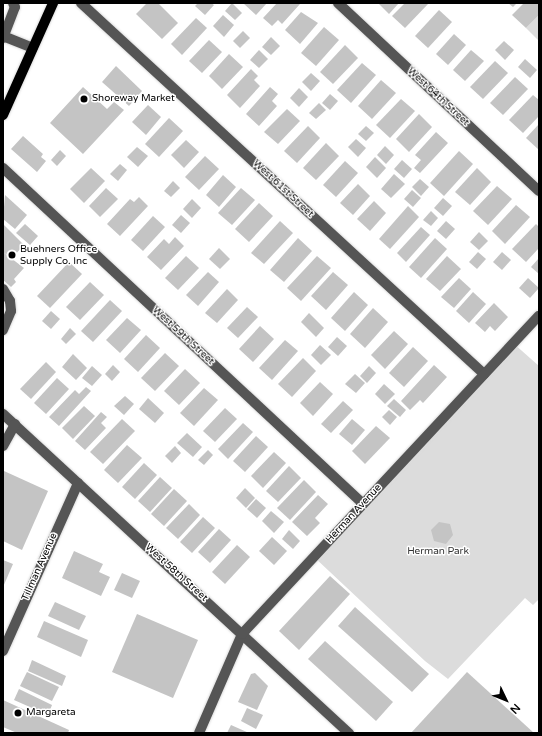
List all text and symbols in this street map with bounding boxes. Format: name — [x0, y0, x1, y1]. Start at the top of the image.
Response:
street label: West 64th Street — [405, 65, 471, 129]
place label: Shoreway Market — [92, 93, 175, 105]
marker: Shoreway Market — [79, 94, 89, 104]
street label: West 61st Street — [250, 158, 316, 220]
place label: Buehners Office Supply Co. Inc — [20, 243, 97, 266]
marker: Buehners Office Supply Co. Inc — [7, 250, 17, 260]
street label: West 59th Street — [150, 304, 216, 368]
street label: Herman Avenue — [324, 482, 384, 546]
street label: Tillman Avenue — [20, 531, 60, 603]
street label: West 58th Street — [142, 542, 210, 604]
park label: Herman Park — [407, 546, 469, 558]
north arrow — [486, 680, 526, 720]
text: N — [507, 701, 523, 716]
place label: Margareta — [26, 707, 76, 719]
marker: Margareta — [13, 708, 23, 718]

